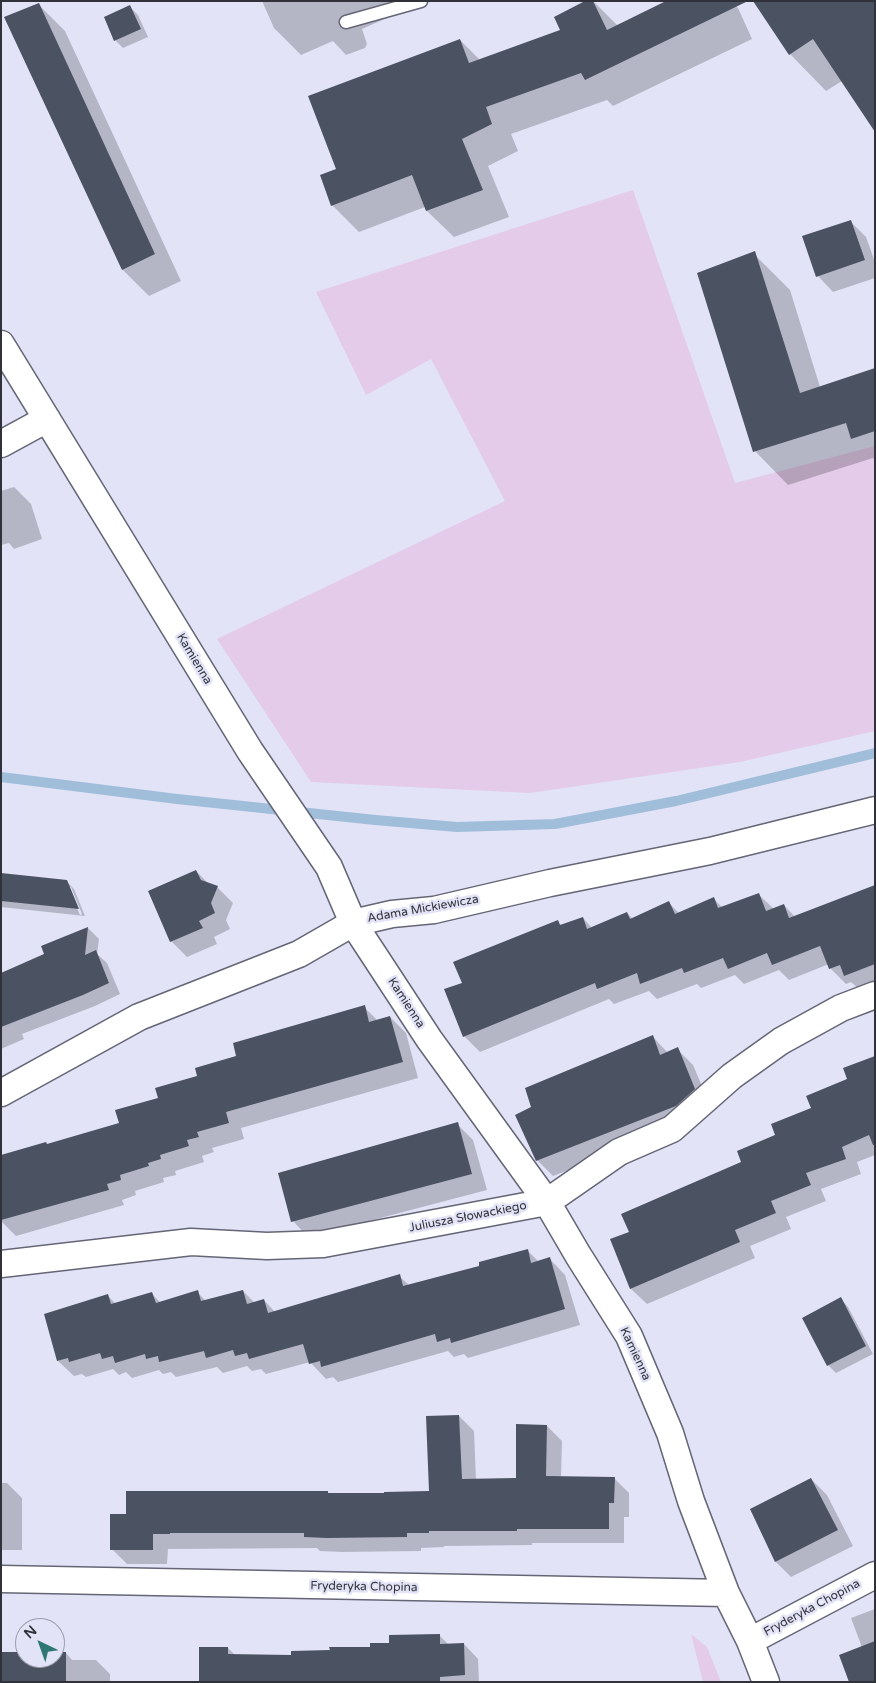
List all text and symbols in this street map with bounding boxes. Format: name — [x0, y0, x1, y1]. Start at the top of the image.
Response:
street label: Kamienna — [173, 631, 215, 687]
street label: Adama Mickiewicza — [366, 892, 480, 926]
street label: Kamienna — [384, 975, 428, 1031]
street label: Juliusza Słowackiego — [408, 1199, 528, 1235]
street label: Kamienna — [616, 1325, 654, 1383]
street label: Fryderyka Chopina — [761, 1576, 863, 1640]
street label: Fryderyka Chopina — [310, 1579, 418, 1595]
north arrow — [15, 1618, 65, 1668]
text: N — [20, 1622, 40, 1642]

